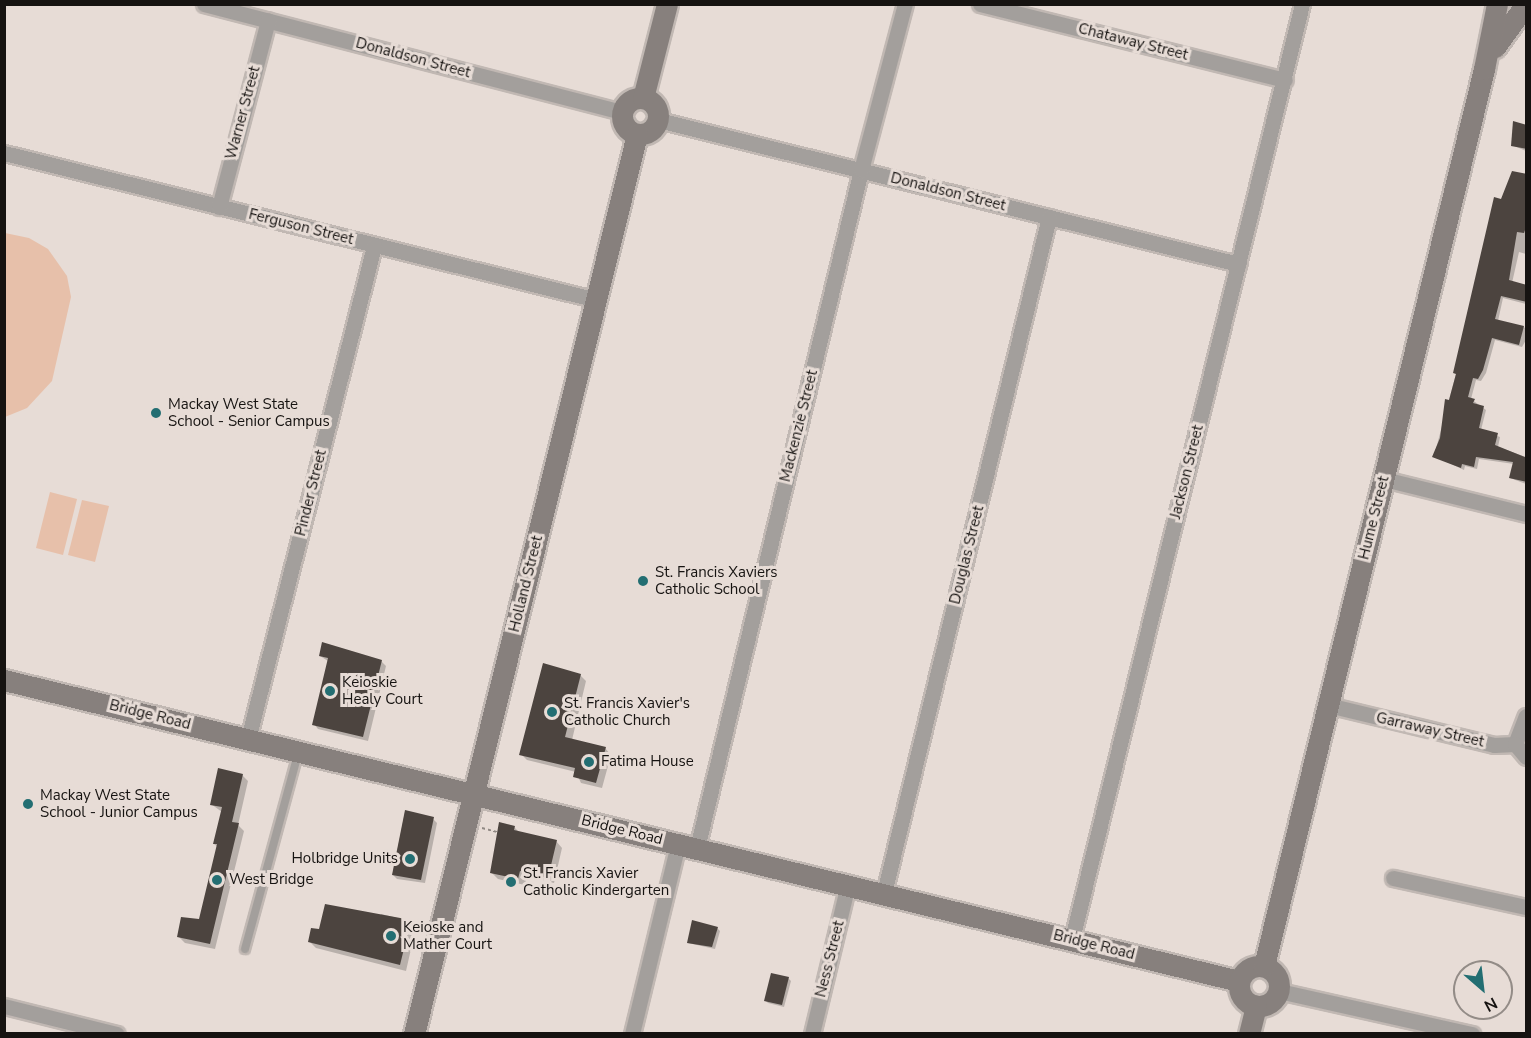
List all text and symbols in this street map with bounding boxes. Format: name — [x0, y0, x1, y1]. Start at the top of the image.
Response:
street label: Chataway Street — [1076, 20, 1190, 64]
street label: Donaldson Street — [354, 34, 472, 82]
street label: Warner Street — [222, 64, 264, 162]
street label: Donaldson Street — [889, 169, 1007, 215]
street label: Ferguson Street — [247, 205, 355, 249]
street label: Mackenzie Street — [776, 368, 822, 484]
place label: Mackay West State School - Senior Campus — [168, 395, 330, 430]
marker: Mackay West State School - Senior Campus — [149, 406, 163, 420]
street label: Jackson Street — [1167, 423, 1207, 521]
street label: Pinder Street — [292, 448, 330, 538]
street label: Hume Street — [1355, 474, 1393, 562]
street label: Douglas Street — [946, 504, 988, 606]
street label: Holland Street — [505, 534, 547, 634]
place label: St. Francis Xaviers Catholic School — [655, 563, 778, 598]
marker: St. Francis Xaviers Catholic School — [636, 574, 650, 588]
place label: Keioskie Healy Court — [342, 673, 423, 708]
marker: Keioskie Healy Court — [323, 684, 337, 698]
place label: St. Francis Xavier's Catholic Church — [564, 694, 690, 729]
street label: Bridge Road — [107, 696, 193, 734]
marker: St. Francis Xavier's Catholic Church — [545, 705, 559, 719]
street label: Garraway Street — [1374, 709, 1486, 751]
place label: Fatima House — [601, 753, 694, 771]
marker: Fatima House — [582, 755, 596, 769]
place label: Mackay West State School - Junior Campus — [40, 786, 198, 821]
marker: Mackay West State School - Junior Campus — [21, 797, 35, 811]
street label: Bridge Road — [579, 811, 665, 849]
place label: Holbridge Units — [291, 850, 398, 868]
marker: Holbridge Units — [403, 852, 417, 866]
place label: St. Francis Xavier Catholic Kindergarten — [523, 864, 669, 899]
place label: West Bridge — [229, 871, 313, 889]
marker: West Bridge — [210, 873, 224, 887]
marker: St. Francis Xavier Catholic Kindergarten — [504, 875, 518, 889]
place label: Keioske and Mather Court — [403, 918, 492, 953]
street label: Ness Street — [812, 919, 848, 999]
street label: Bridge Road — [1051, 926, 1137, 964]
marker: Keioske and Mather Court — [384, 929, 398, 943]
north arrow — [1453, 960, 1513, 1020]
text: N — [1480, 992, 1501, 1017]

